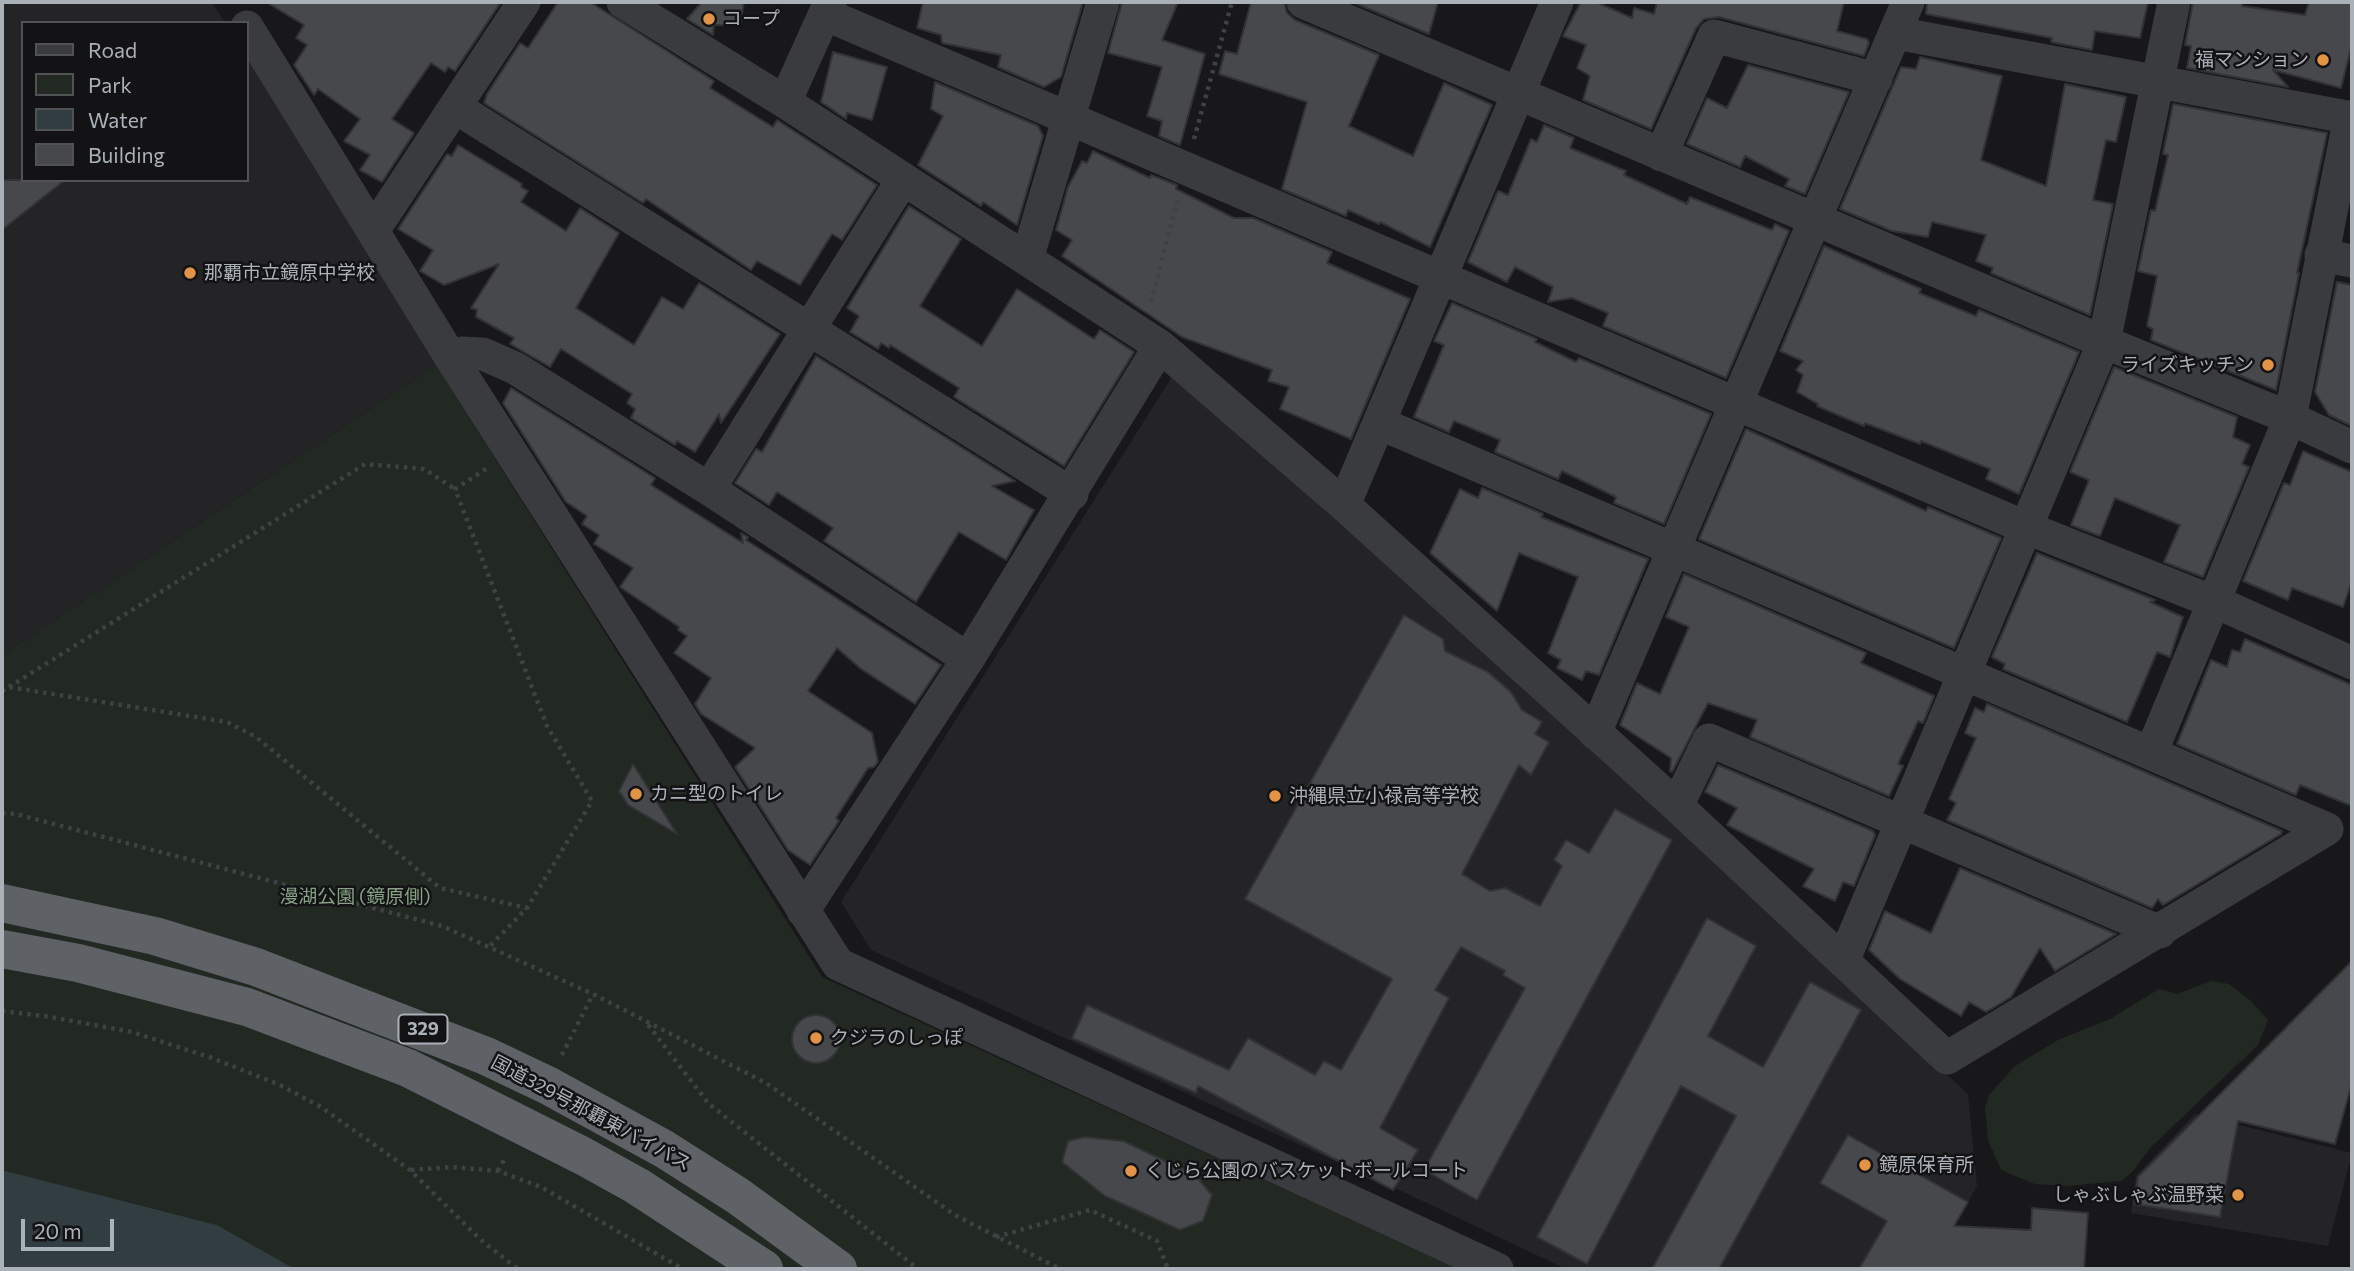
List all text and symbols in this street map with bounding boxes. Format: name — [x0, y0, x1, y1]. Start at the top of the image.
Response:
place label: コープ — [723, 8, 780, 30]
marker: コープ — [701, 11, 717, 27]
legend — [21, 21, 248, 182]
text: Road — [88, 37, 137, 62]
place label: 福マンション — [2195, 49, 2309, 71]
marker: 福マンション — [2315, 52, 2331, 68]
text: Park — [88, 72, 132, 97]
text: Water — [88, 107, 147, 132]
text: Building — [88, 142, 165, 167]
place label: 那覇市立鏡原中学校 — [204, 262, 375, 284]
marker: 那覇市立鏡原中学校 — [182, 265, 198, 281]
place label: ライズキッチン — [2121, 354, 2254, 376]
marker: ライズキッチン — [2260, 357, 2276, 373]
place label: カニ型のトイレ — [650, 783, 783, 805]
place label: 沖縄県立小禄高等学校 — [1289, 785, 1479, 807]
marker: カニ型のトイレ — [628, 786, 644, 802]
marker: 沖縄県立小禄高等学校 — [1267, 788, 1283, 804]
park label: 漫湖公園 (鏡原側) — [279, 886, 431, 908]
road number: 329 — [398, 1014, 448, 1044]
place label: クジラのしっぽ — [830, 1027, 963, 1049]
marker: クジラのしっぽ — [808, 1030, 824, 1046]
street label: 国道329号那覇東バイパス — [487, 1051, 695, 1175]
place label: 鏡原保育所 — [1879, 1154, 1974, 1176]
marker: 鏡原保育所 — [1857, 1157, 1873, 1173]
place label: くじら公園のバスケットボールコート — [1145, 1160, 1468, 1182]
marker: くじら公園のバスケットボールコート — [1123, 1163, 1139, 1179]
place label: しゃぶしゃぶ温野菜 — [2053, 1184, 2224, 1206]
marker: しゃぶしゃぶ温野菜 — [2230, 1187, 2246, 1203]
scale bar — [24, 1204, 117, 1248]
text: 20 m — [34, 1218, 82, 1243]

